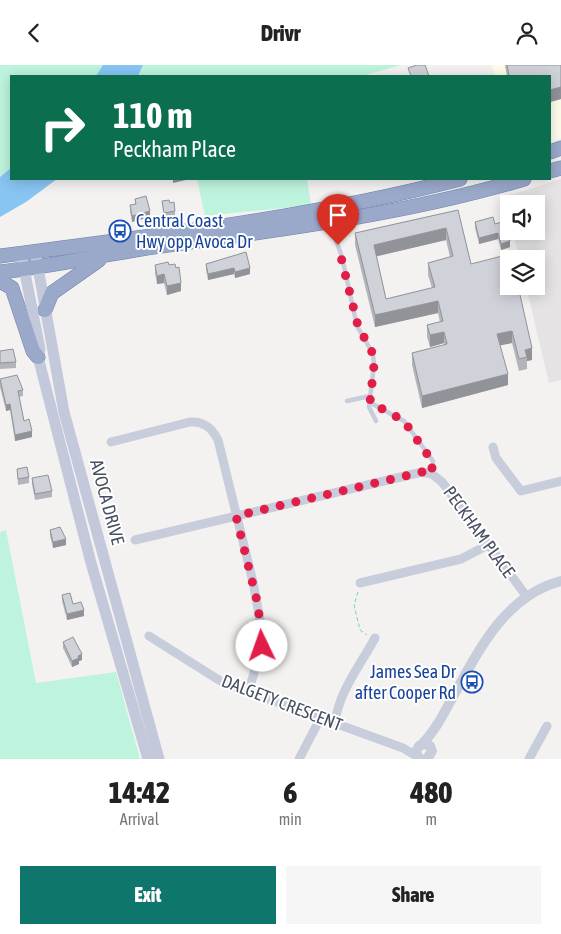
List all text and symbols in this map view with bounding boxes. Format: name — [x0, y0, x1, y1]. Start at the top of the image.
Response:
icon: back — [20, 19, 48, 47]
icon: person — [513, 19, 541, 47]
text: Drivr — [261, 20, 300, 46]
icon: right — [30, 95, 95, 160]
text: 110 m — [113, 95, 192, 135]
text: Peckham Place — [113, 136, 236, 162]
pin — [317, 194, 359, 245]
map controls — [500, 195, 545, 295]
button: sound — [500, 195, 545, 240]
icon: arrive — [324, 201, 352, 229]
place label: Central Coast Hwy opp Avoca Dr — [136, 210, 253, 252]
bus stop icon: Central Coast Hwy opp Avoca Dr — [108, 219, 132, 243]
button: layers — [500, 250, 545, 295]
street label: AVOCA DRIVE — [86, 457, 129, 547]
street label: PECKHAM PLACE — [439, 482, 520, 582]
position arrow — [235, 619, 287, 671]
place label: James Sea Dr after Cooper Rd — [355, 661, 457, 703]
street label: DALGETY CRESCENT — [219, 670, 346, 735]
bus stop icon: James Sea Dr after Cooper Rd — [460, 670, 484, 694]
text: 14:42 — [108, 775, 170, 809]
text: 6 — [283, 775, 297, 809]
text: 480 — [410, 775, 452, 809]
text: Arrival — [120, 810, 159, 828]
text: min — [279, 810, 302, 828]
text: m — [426, 810, 437, 828]
button: Exit — [20, 866, 276, 924]
button: Share — [286, 866, 541, 924]

